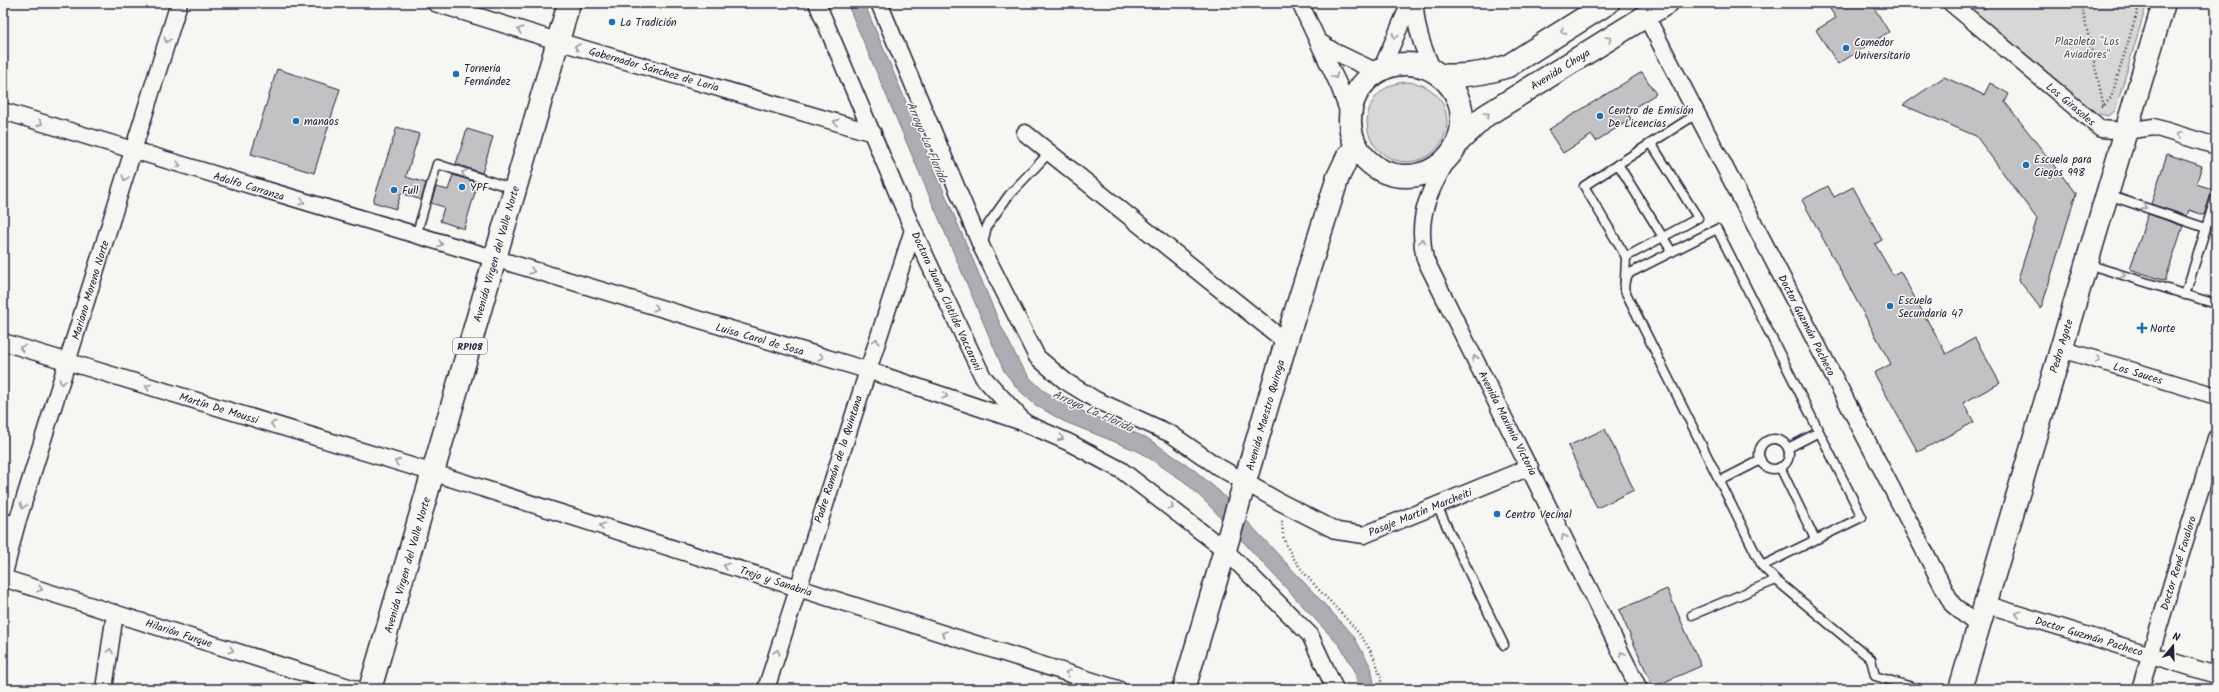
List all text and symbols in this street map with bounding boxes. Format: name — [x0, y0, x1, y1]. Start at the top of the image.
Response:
place label: La Tradición — [620, 14, 677, 32]
marker: La Tradición — [607, 17, 617, 27]
one-way arrow — [517, 26, 524, 35]
one-way arrow — [1560, 26, 1567, 34]
one-way arrow — [1392, 32, 1400, 40]
park label: Plazoleta "Los Aviadores" — [2055, 33, 2120, 64]
place label: Comedor Universitario — [1854, 34, 1910, 65]
one-way arrow — [1605, 36, 1612, 43]
one-way arrow — [163, 37, 172, 44]
one-way arrow — [573, 43, 580, 52]
street label: Gobernador Sánchez de Loria — [586, 43, 721, 97]
marker: Comedor Universitario — [1841, 43, 1851, 53]
street label: Avenida Choya — [1527, 44, 1594, 95]
place label: Torneria Fernández — [464, 60, 511, 91]
marker: Torneria Fernández — [451, 69, 461, 79]
one-way arrow — [1330, 72, 1338, 79]
street label: Los Girasoles — [2042, 79, 2099, 131]
water label: Arroyo La Florida — [901, 99, 953, 187]
place label: Centro de Emisión De Licencias — [1608, 102, 1694, 133]
marker: Centro de Emisión De Licencias — [1595, 111, 1605, 121]
place label: manaos — [304, 113, 339, 131]
one-way arrow — [1483, 113, 1490, 120]
marker: manaos — [291, 116, 301, 126]
one-way arrow — [37, 118, 44, 127]
one-way arrow — [833, 118, 840, 127]
one-way arrow — [2175, 131, 2182, 140]
place label: Escuela para Ciegos 998 — [2034, 151, 2092, 182]
one-way arrow — [174, 160, 181, 169]
marker: Escuela para Ciegos 998 — [2021, 160, 2031, 170]
street label: Adolfo Carranza — [211, 168, 286, 206]
one-way arrow — [461, 169, 468, 178]
one-way arrow — [121, 174, 130, 181]
place label: YPF — [470, 179, 489, 197]
place label: Full — [402, 182, 419, 200]
marker: YPF — [457, 182, 467, 192]
street label: Avenida Virgen del Valle Norte — [469, 184, 525, 325]
marker: Full — [389, 185, 399, 195]
one-way arrow — [299, 197, 306, 206]
one-way arrow — [2140, 202, 2147, 211]
street label: Doctora Juana Clotilde Vaccaroni — [906, 229, 987, 375]
one-way arrow — [1418, 237, 1427, 244]
street label: Mariano Moreno Norte — [67, 238, 115, 342]
one-way arrow — [437, 239, 444, 248]
one-way arrow — [528, 266, 535, 275]
one-way arrow — [2120, 270, 2127, 279]
street label: Doctor Guzmán Pacheco — [1773, 271, 1840, 379]
place label: Escuela Secundaria 47 — [1898, 292, 1963, 323]
marker: Escuela Secundaria 47 — [1885, 301, 1895, 311]
one-way arrow — [653, 303, 660, 312]
street label: Pedro Agote — [2045, 317, 2079, 375]
street label: Luisa Carol de Sosa — [713, 319, 806, 361]
place label: Norte — [2150, 320, 2175, 338]
marker: Norte — [2137, 323, 2147, 333]
road number: RP108 — [453, 338, 487, 354]
one-way arrow — [871, 338, 880, 345]
one-way arrow — [19, 344, 26, 353]
one-way arrow — [818, 352, 825, 361]
one-way arrow — [1472, 355, 1480, 362]
one-way arrow — [2094, 355, 2101, 364]
street label: Avenida Maestro Quiroga — [1242, 358, 1290, 473]
street label: Los Sauces — [2111, 358, 2165, 390]
street label: Avenida Maximio Victoria — [1473, 368, 1541, 479]
one-way arrow — [58, 379, 67, 386]
one-way arrow — [145, 383, 152, 391]
water label: Arroyo La Florida — [1049, 385, 1137, 438]
street label: Martín De Moussi — [177, 388, 261, 430]
one-way arrow — [942, 391, 949, 400]
street label: Padre Ramón de la Quintana — [810, 393, 868, 526]
one-way arrow — [269, 420, 276, 429]
one-way arrow — [1057, 434, 1064, 442]
one-way arrow — [394, 458, 401, 467]
street label: Pasaje Martín Marcheiti — [1366, 484, 1475, 542]
street label: Avenida Virgen del Valle Norte — [380, 495, 436, 636]
one-way arrow — [1166, 502, 1173, 509]
one-way arrow — [19, 503, 28, 510]
place label: Centro Vecinal — [1505, 506, 1572, 524]
marker: Centro Vecinal — [1492, 509, 1502, 519]
street label: Doctor René Favaloro — [2156, 514, 2202, 613]
one-way arrow — [599, 522, 606, 531]
one-way arrow — [1562, 534, 1569, 542]
one-way arrow — [723, 562, 730, 570]
street label: Trejo y Sanabria — [737, 562, 814, 602]
one-way arrow — [37, 584, 44, 593]
one-way arrow — [2015, 610, 2022, 619]
street label: Doctor Guzmán Pacheco — [2032, 612, 2145, 662]
street label: Hilarión Furque — [143, 615, 215, 653]
north arrow — [2153, 626, 2193, 666]
text: N — [2170, 628, 2182, 647]
one-way arrow — [940, 630, 947, 639]
one-way arrow — [227, 645, 234, 654]
one-way arrow — [105, 648, 114, 654]
one-way arrow — [772, 648, 781, 655]
one-way arrow — [1619, 651, 1627, 658]
one-way arrow — [1064, 669, 1071, 678]

